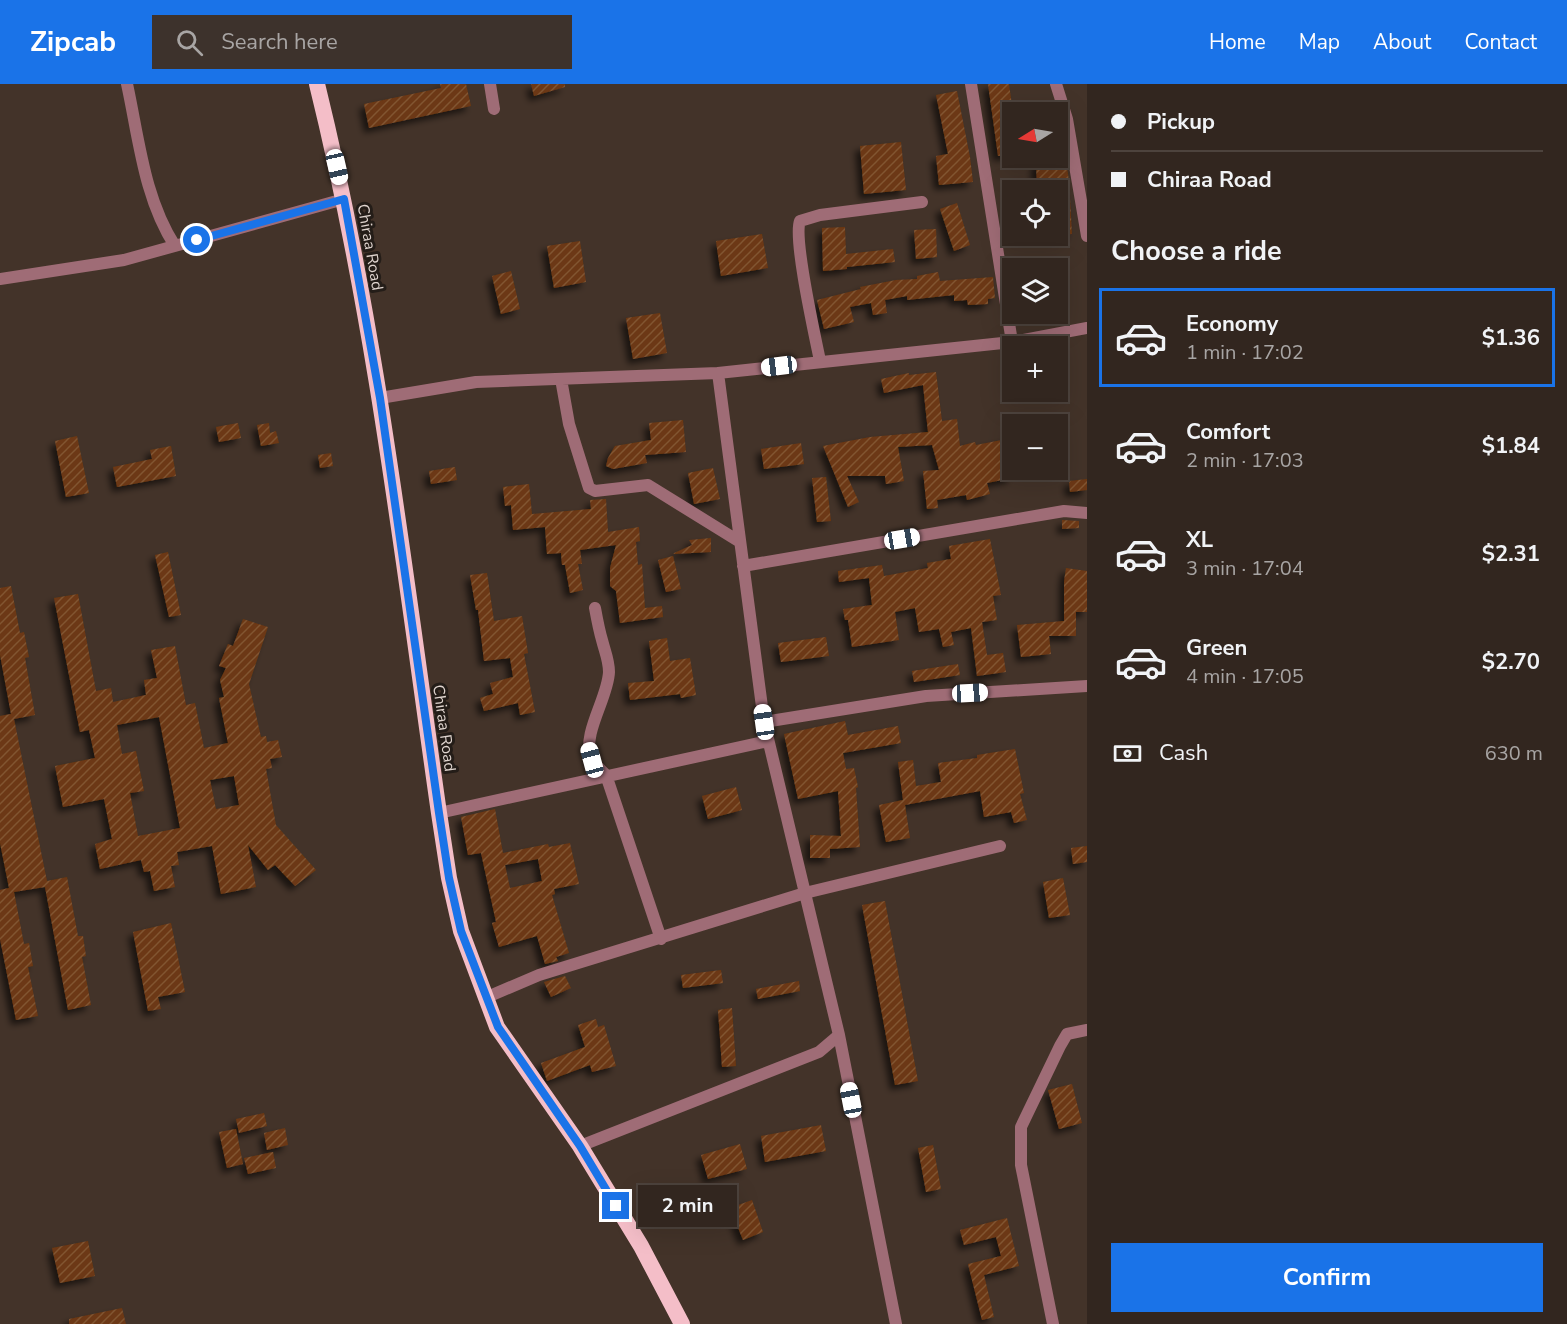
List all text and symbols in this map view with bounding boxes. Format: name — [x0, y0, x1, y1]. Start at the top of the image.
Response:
search box — [152, 15, 572, 69]
text: Zipcab — [30, 23, 116, 61]
icon: search — [173, 26, 206, 59]
text: Search here — [221, 27, 338, 57]
text: Home — [1209, 28, 1266, 56]
text: Map — [1299, 28, 1340, 56]
text: About — [1373, 28, 1431, 56]
text: Contact — [1464, 28, 1537, 56]
north arrow — [1002, 102, 1068, 168]
map controls — [1002, 102, 1068, 480]
text: Pickup — [1147, 107, 1215, 137]
car — [324, 147, 350, 187]
text: Chiraa Road — [1147, 165, 1272, 195]
button: locate — [1002, 180, 1068, 246]
street label: Chiraa Road — [352, 202, 388, 292]
route start — [183, 226, 210, 253]
text: Choose a ride — [1111, 233, 1282, 270]
button: layers — [1002, 258, 1068, 324]
text: Economy — [1186, 309, 1278, 339]
icon: car — [1114, 311, 1168, 365]
text: $1.36 — [1482, 323, 1540, 353]
button: + — [1002, 336, 1068, 402]
text: 1 min · 17:02 — [1186, 339, 1304, 366]
car — [760, 355, 798, 377]
button: − — [1002, 414, 1068, 480]
text: Comfort — [1186, 417, 1270, 447]
icon: car — [1114, 419, 1168, 473]
text: $1.84 — [1482, 431, 1540, 461]
text: 2 min · 17:03 — [1186, 447, 1304, 474]
text: XL — [1186, 525, 1213, 555]
car — [883, 527, 921, 551]
icon: car — [1114, 527, 1168, 581]
text: $2.31 — [1482, 539, 1540, 569]
text: 3 min · 17:04 — [1186, 555, 1304, 582]
text: Green — [1186, 633, 1247, 663]
icon: car — [1114, 635, 1168, 689]
text: $2.70 — [1482, 647, 1540, 677]
text: 4 min · 17:05 — [1186, 663, 1304, 690]
street label: Chiraa Road — [427, 683, 461, 773]
car — [952, 683, 988, 703]
car — [753, 703, 775, 741]
icon: cash — [1111, 737, 1144, 770]
text: Cash — [1159, 738, 1208, 768]
car — [579, 740, 605, 780]
text: 630 m — [1485, 740, 1543, 767]
car — [839, 1081, 863, 1119]
callout: 2 min — [637, 1185, 736, 1227]
route end — [602, 1192, 629, 1219]
text: 2 min — [662, 1192, 713, 1219]
button: Confirm — [1111, 1243, 1543, 1312]

